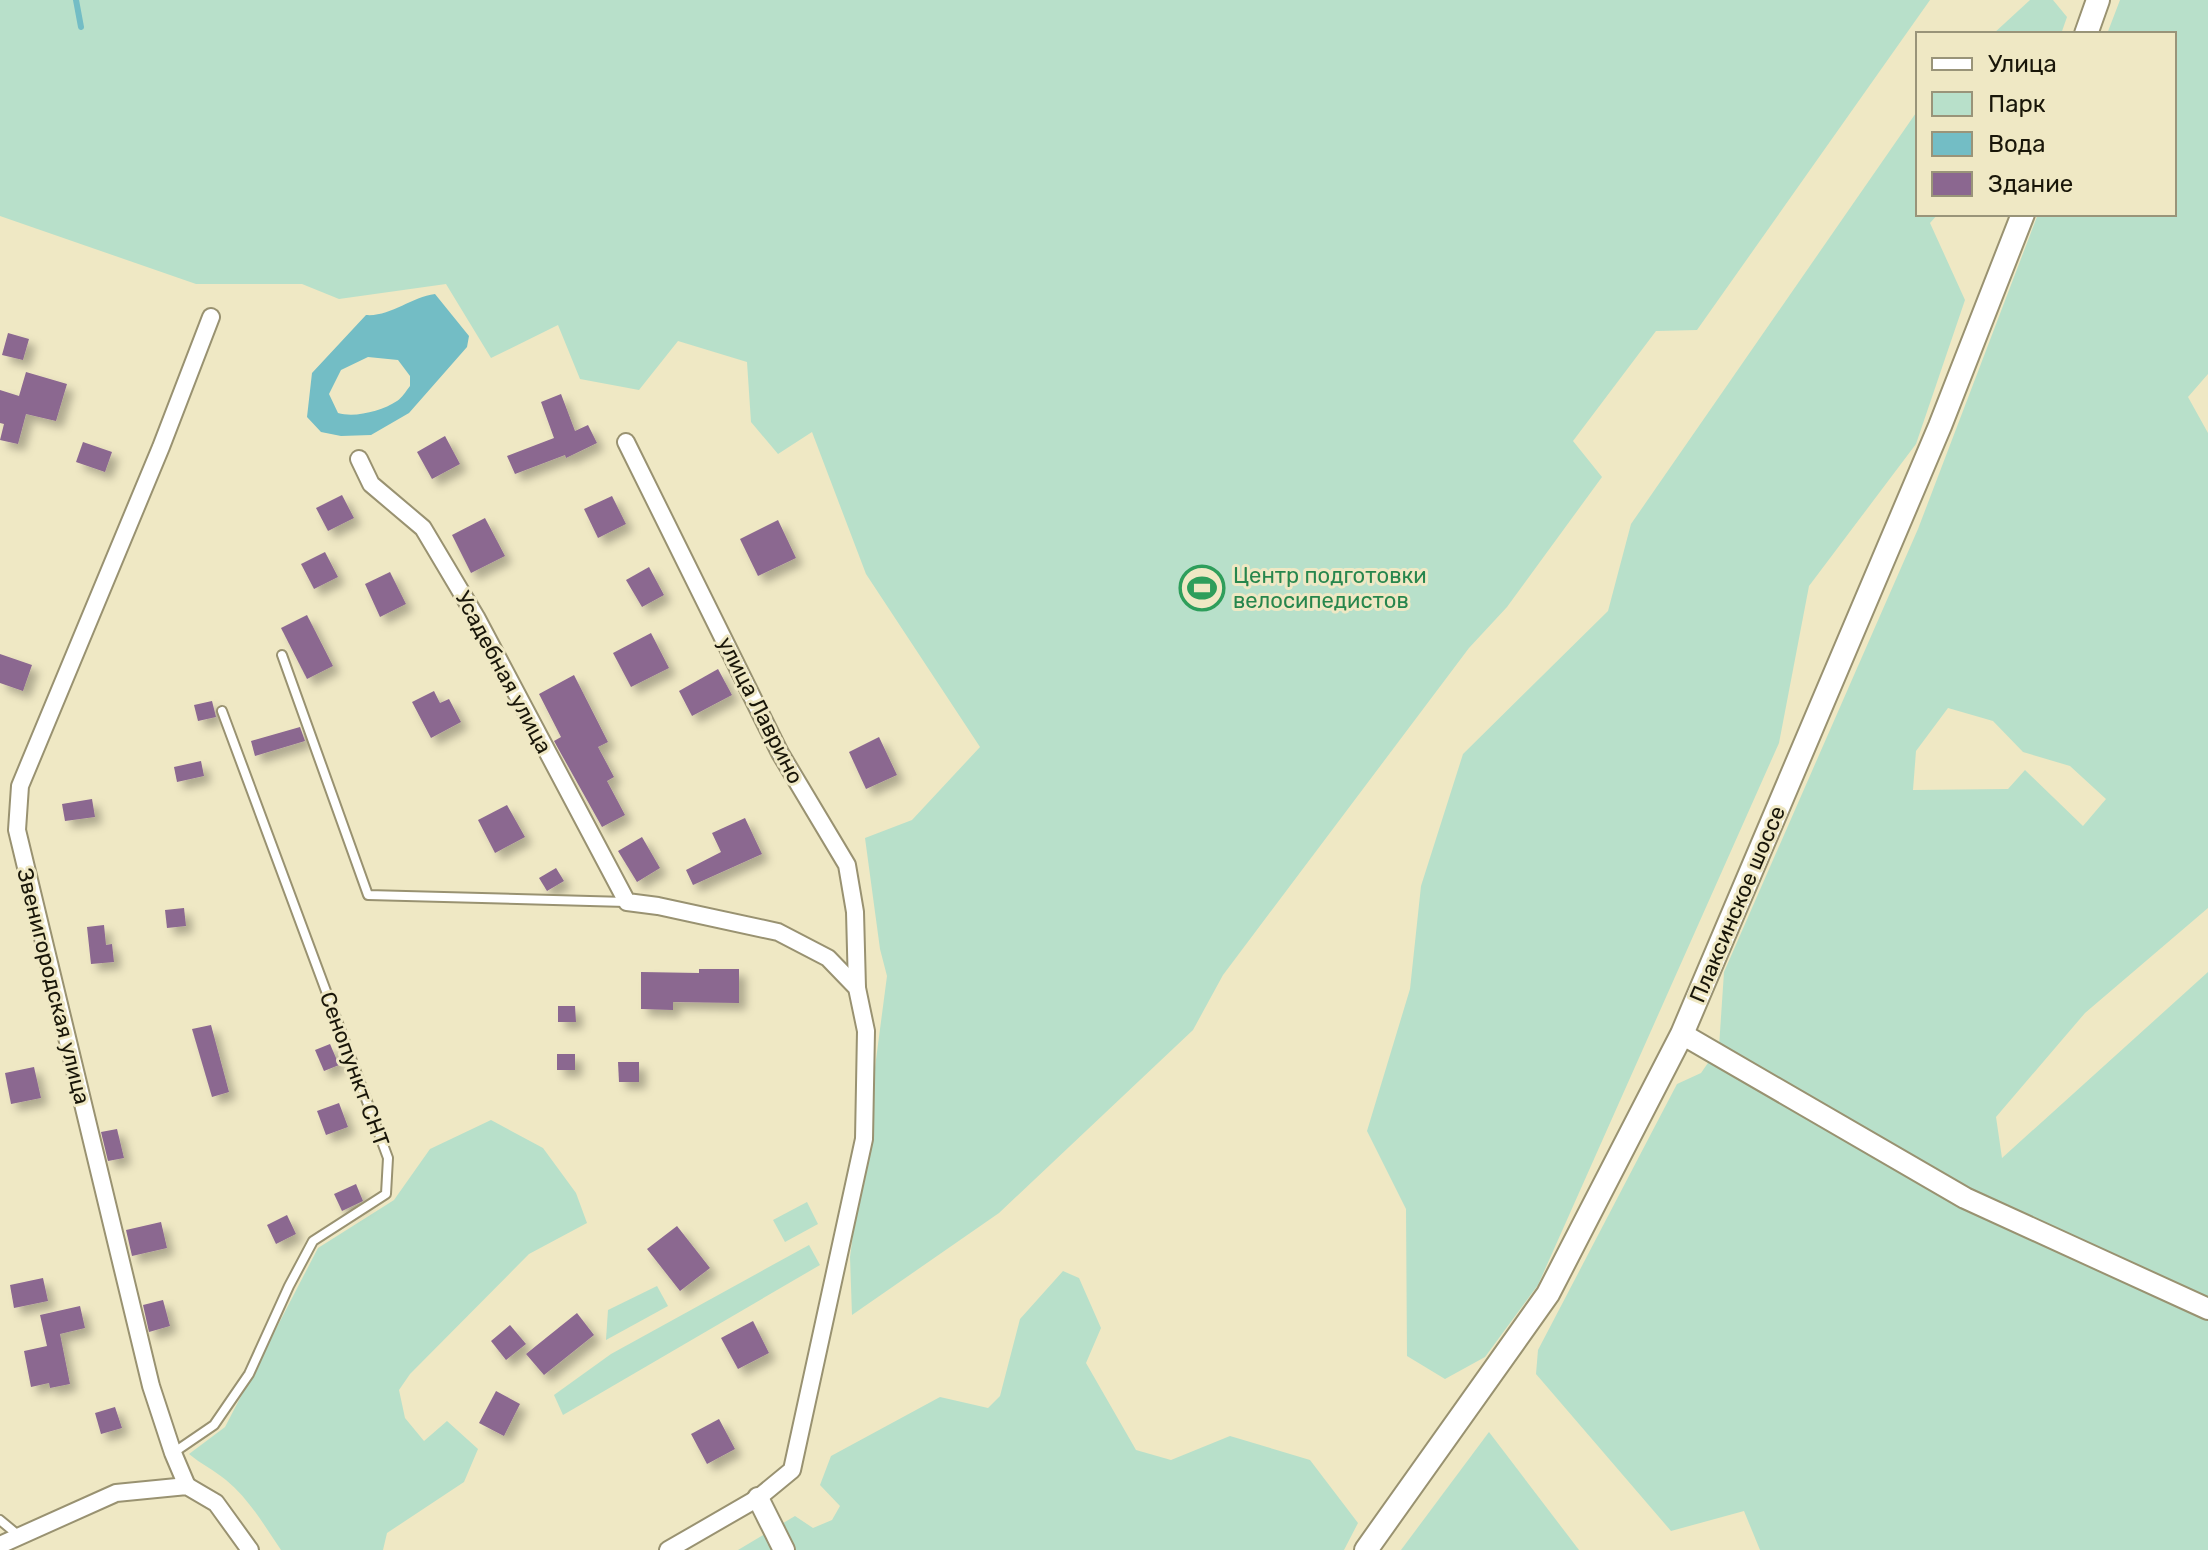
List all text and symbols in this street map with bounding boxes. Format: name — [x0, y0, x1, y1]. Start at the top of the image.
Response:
legend — [1916, 32, 2176, 216]
text: Улица — [1988, 50, 2057, 78]
text: Парк — [1988, 90, 2046, 118]
text: Вода — [1988, 130, 2045, 158]
text: Здание — [1988, 170, 2073, 198]
place label: Центр подготовки велосипедистов — [1233, 562, 1427, 614]
sports icon: Центр подготовки велосипедистов — [1178, 564, 1226, 612]
street label: Усадебная улица — [449, 586, 558, 758]
street label: улица Лаврино — [712, 632, 809, 788]
street label: Плаксинское шоссе — [1684, 802, 1791, 1007]
street label: Звенигородская улица — [11, 865, 96, 1107]
street label: Сенопункт СНТ — [314, 988, 395, 1151]

